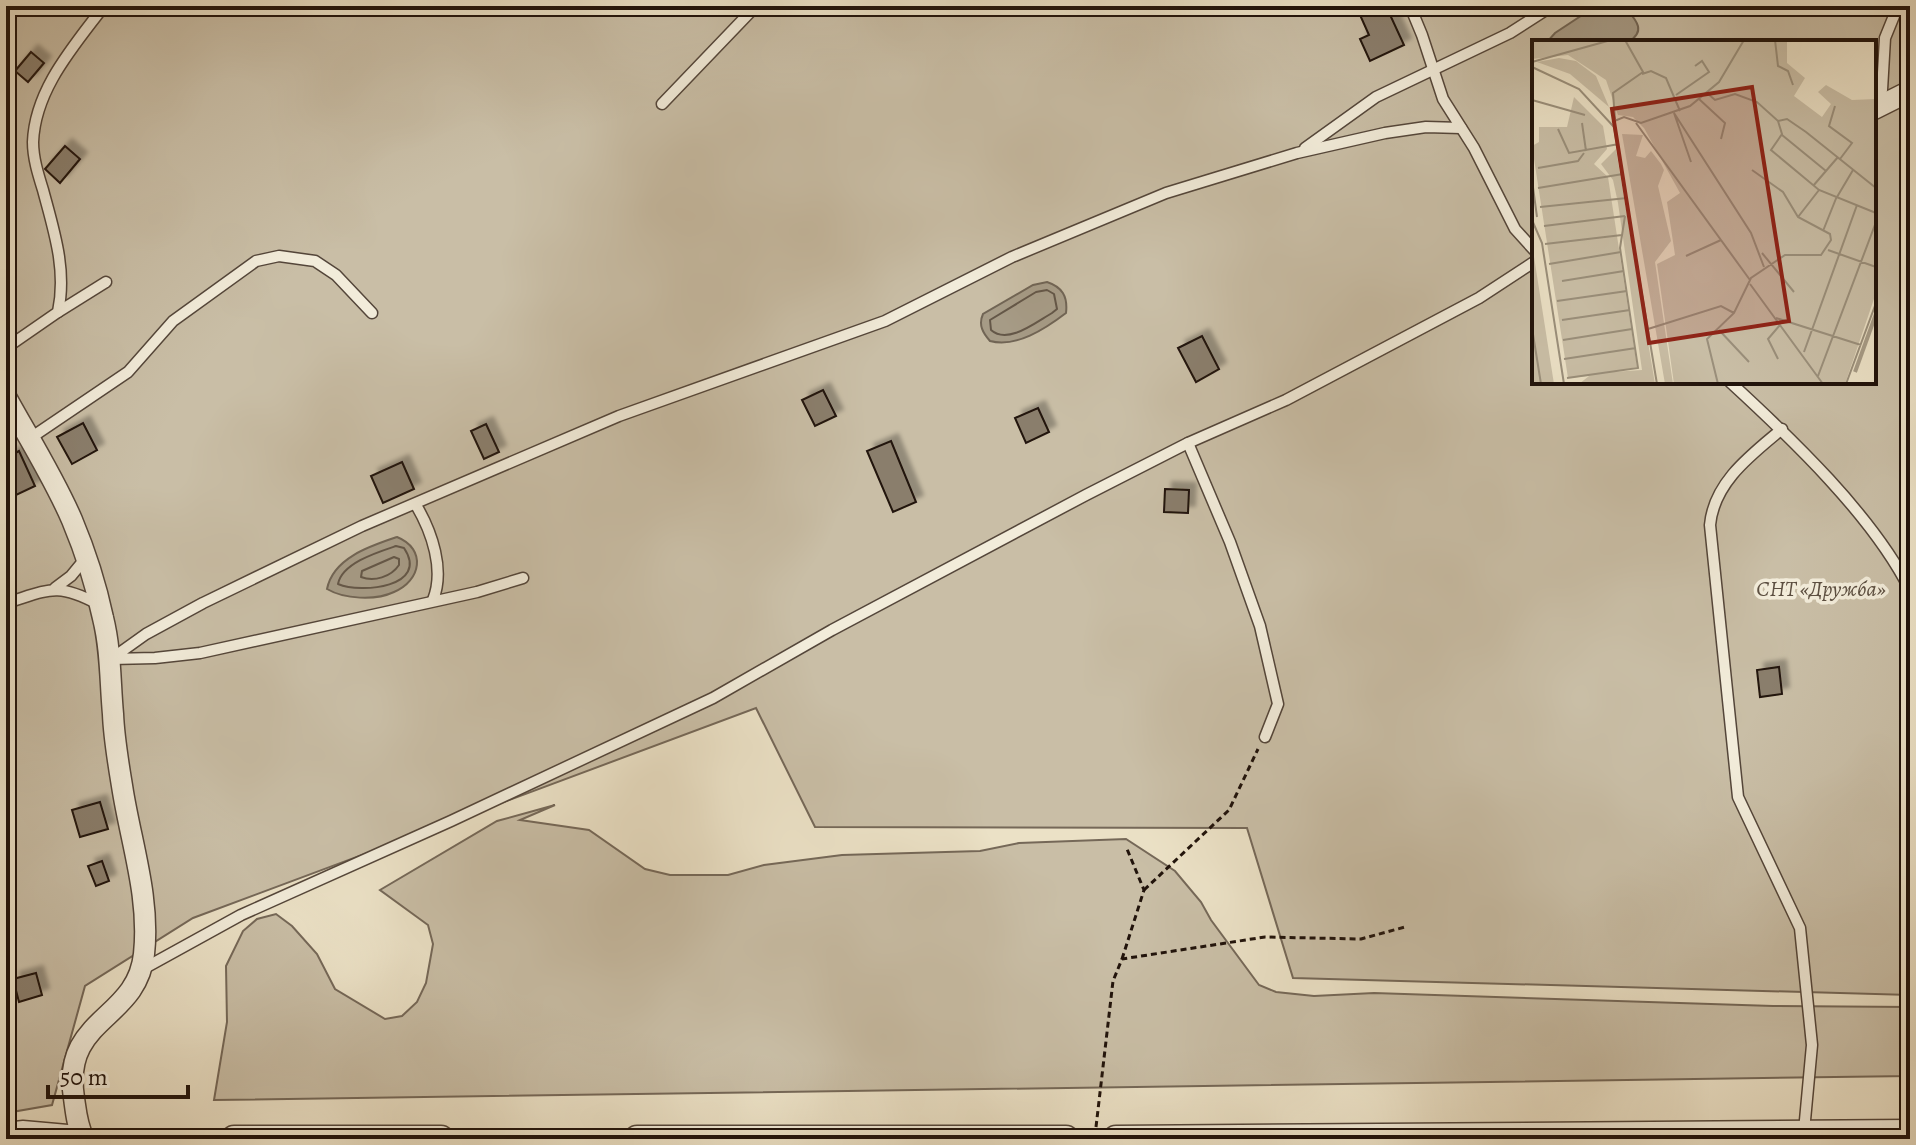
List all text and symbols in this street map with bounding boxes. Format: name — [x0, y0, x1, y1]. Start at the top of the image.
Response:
inset map — [1532, 40, 1876, 384]
park label: СНТ «Дружба» — [1756, 574, 1886, 604]
scale bar — [48, 1049, 188, 1099]
text: 50 m — [60, 1061, 108, 1093]

